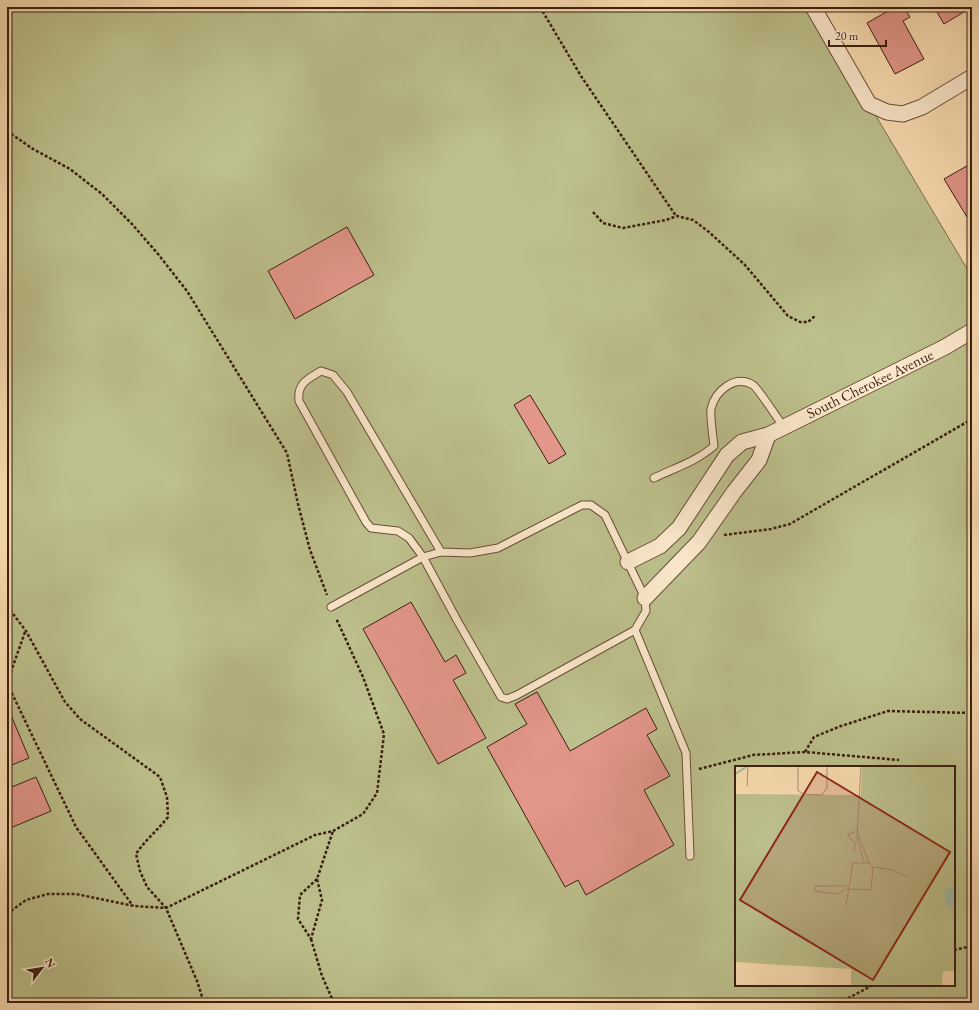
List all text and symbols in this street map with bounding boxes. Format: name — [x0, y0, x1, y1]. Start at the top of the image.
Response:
scale bar — [829, 22, 886, 48]
text: 20 m — [835, 28, 859, 44]
street label: South Cherokee Avenue — [803, 345, 936, 423]
inset map — [735, 766, 955, 986]
north arrow — [22, 948, 62, 988]
text: N — [42, 955, 59, 970]

